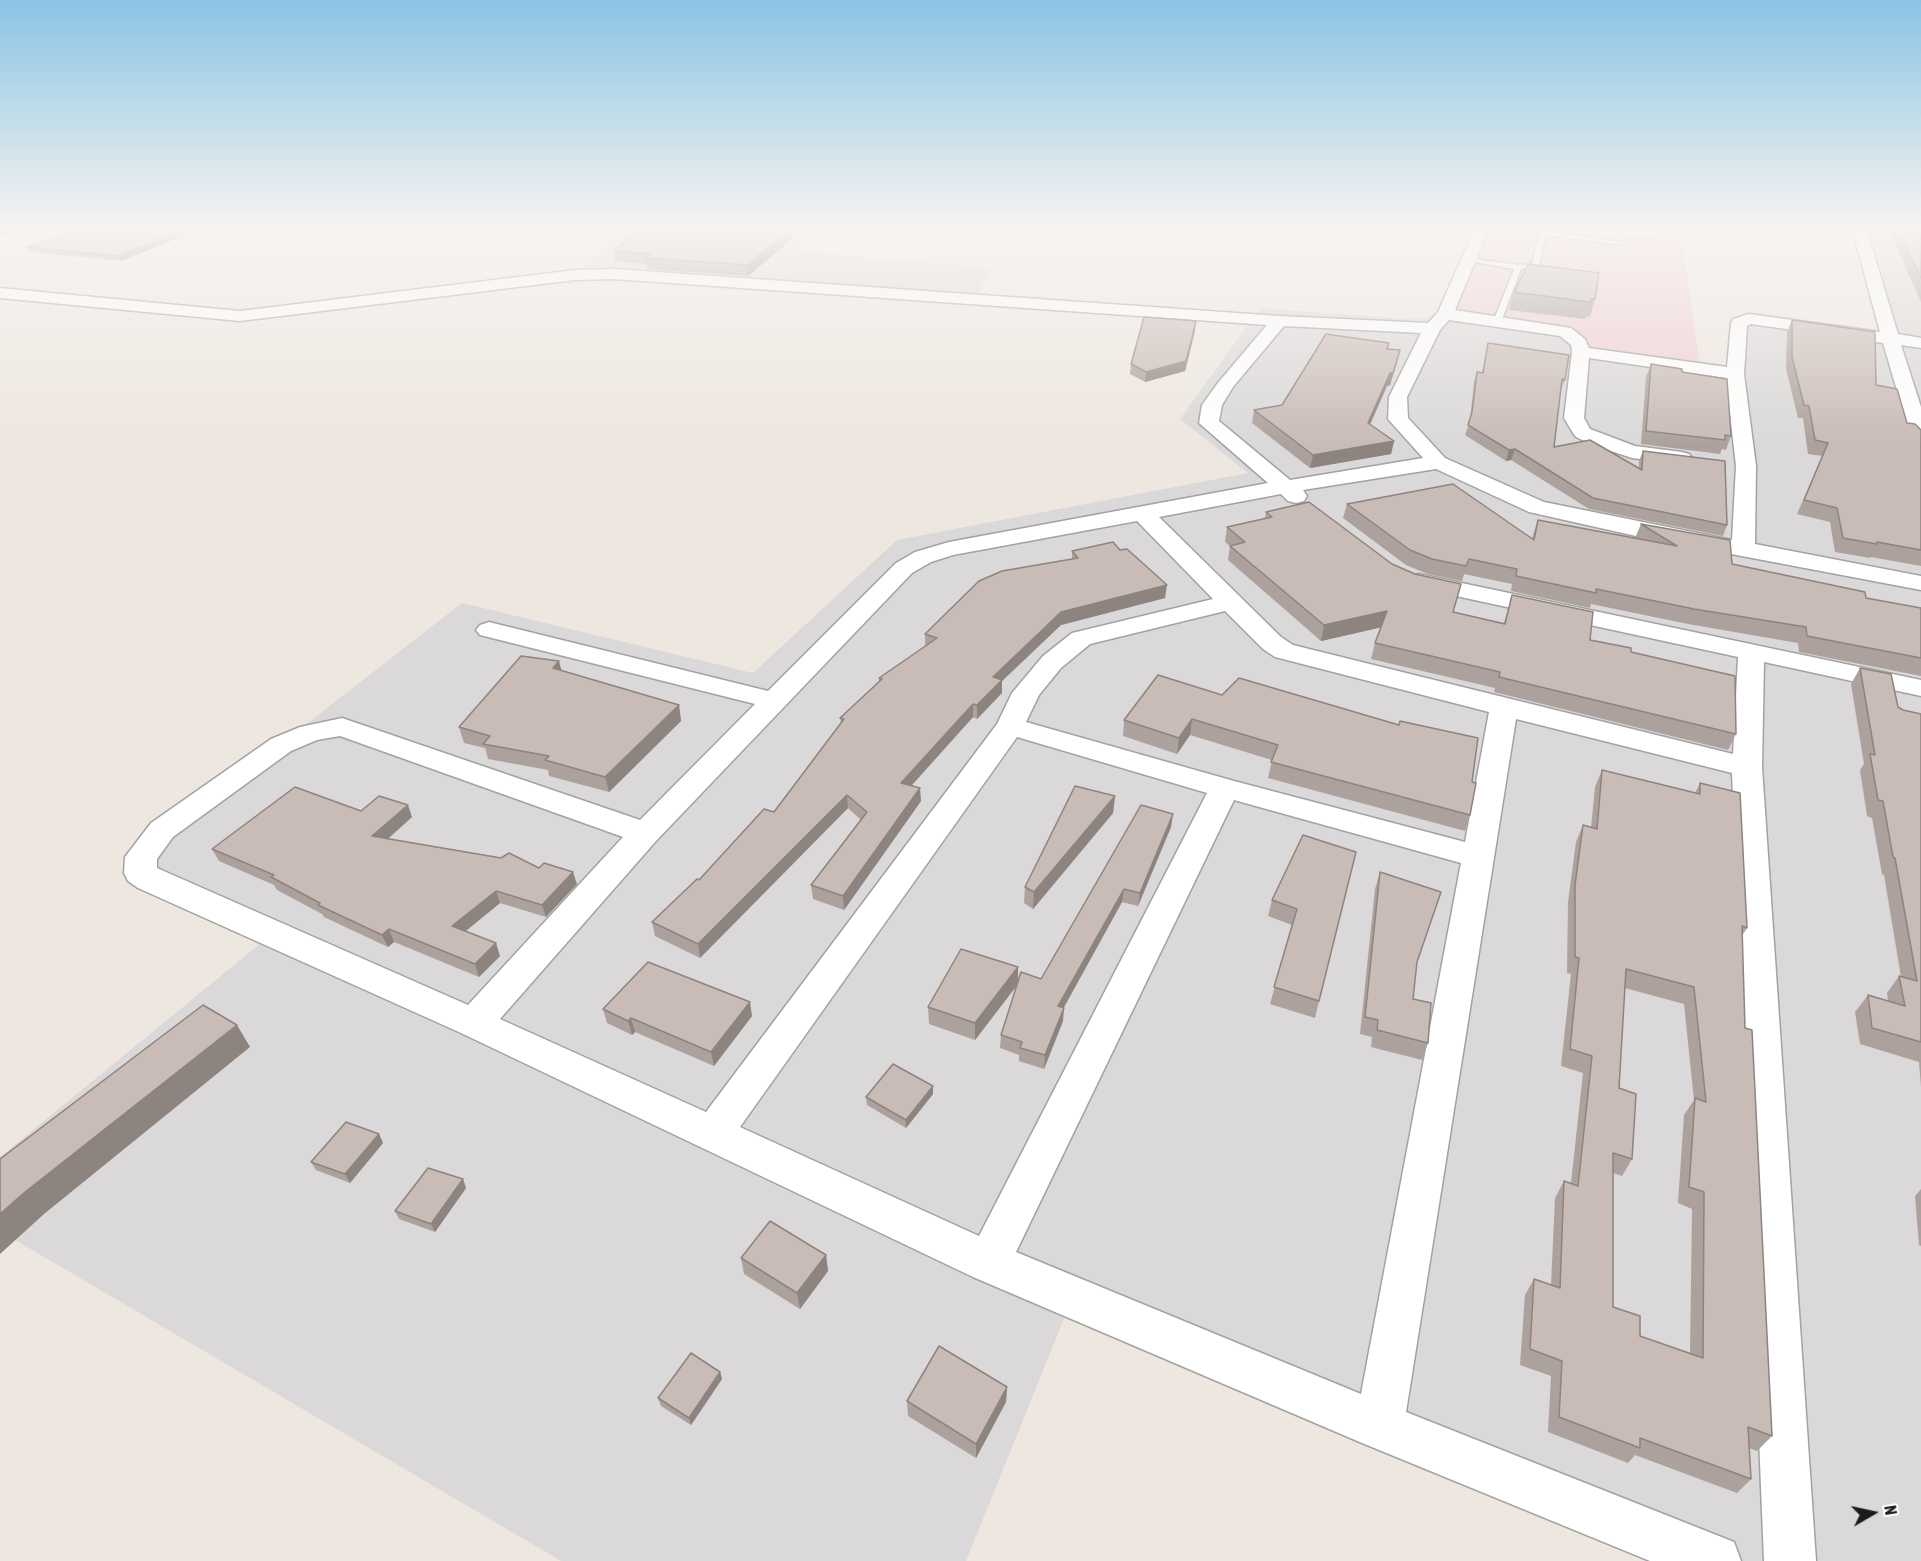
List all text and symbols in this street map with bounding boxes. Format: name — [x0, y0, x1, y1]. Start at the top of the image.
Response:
north arrow — [1843, 1483, 1903, 1543]
text: N — [1881, 1504, 1900, 1516]

